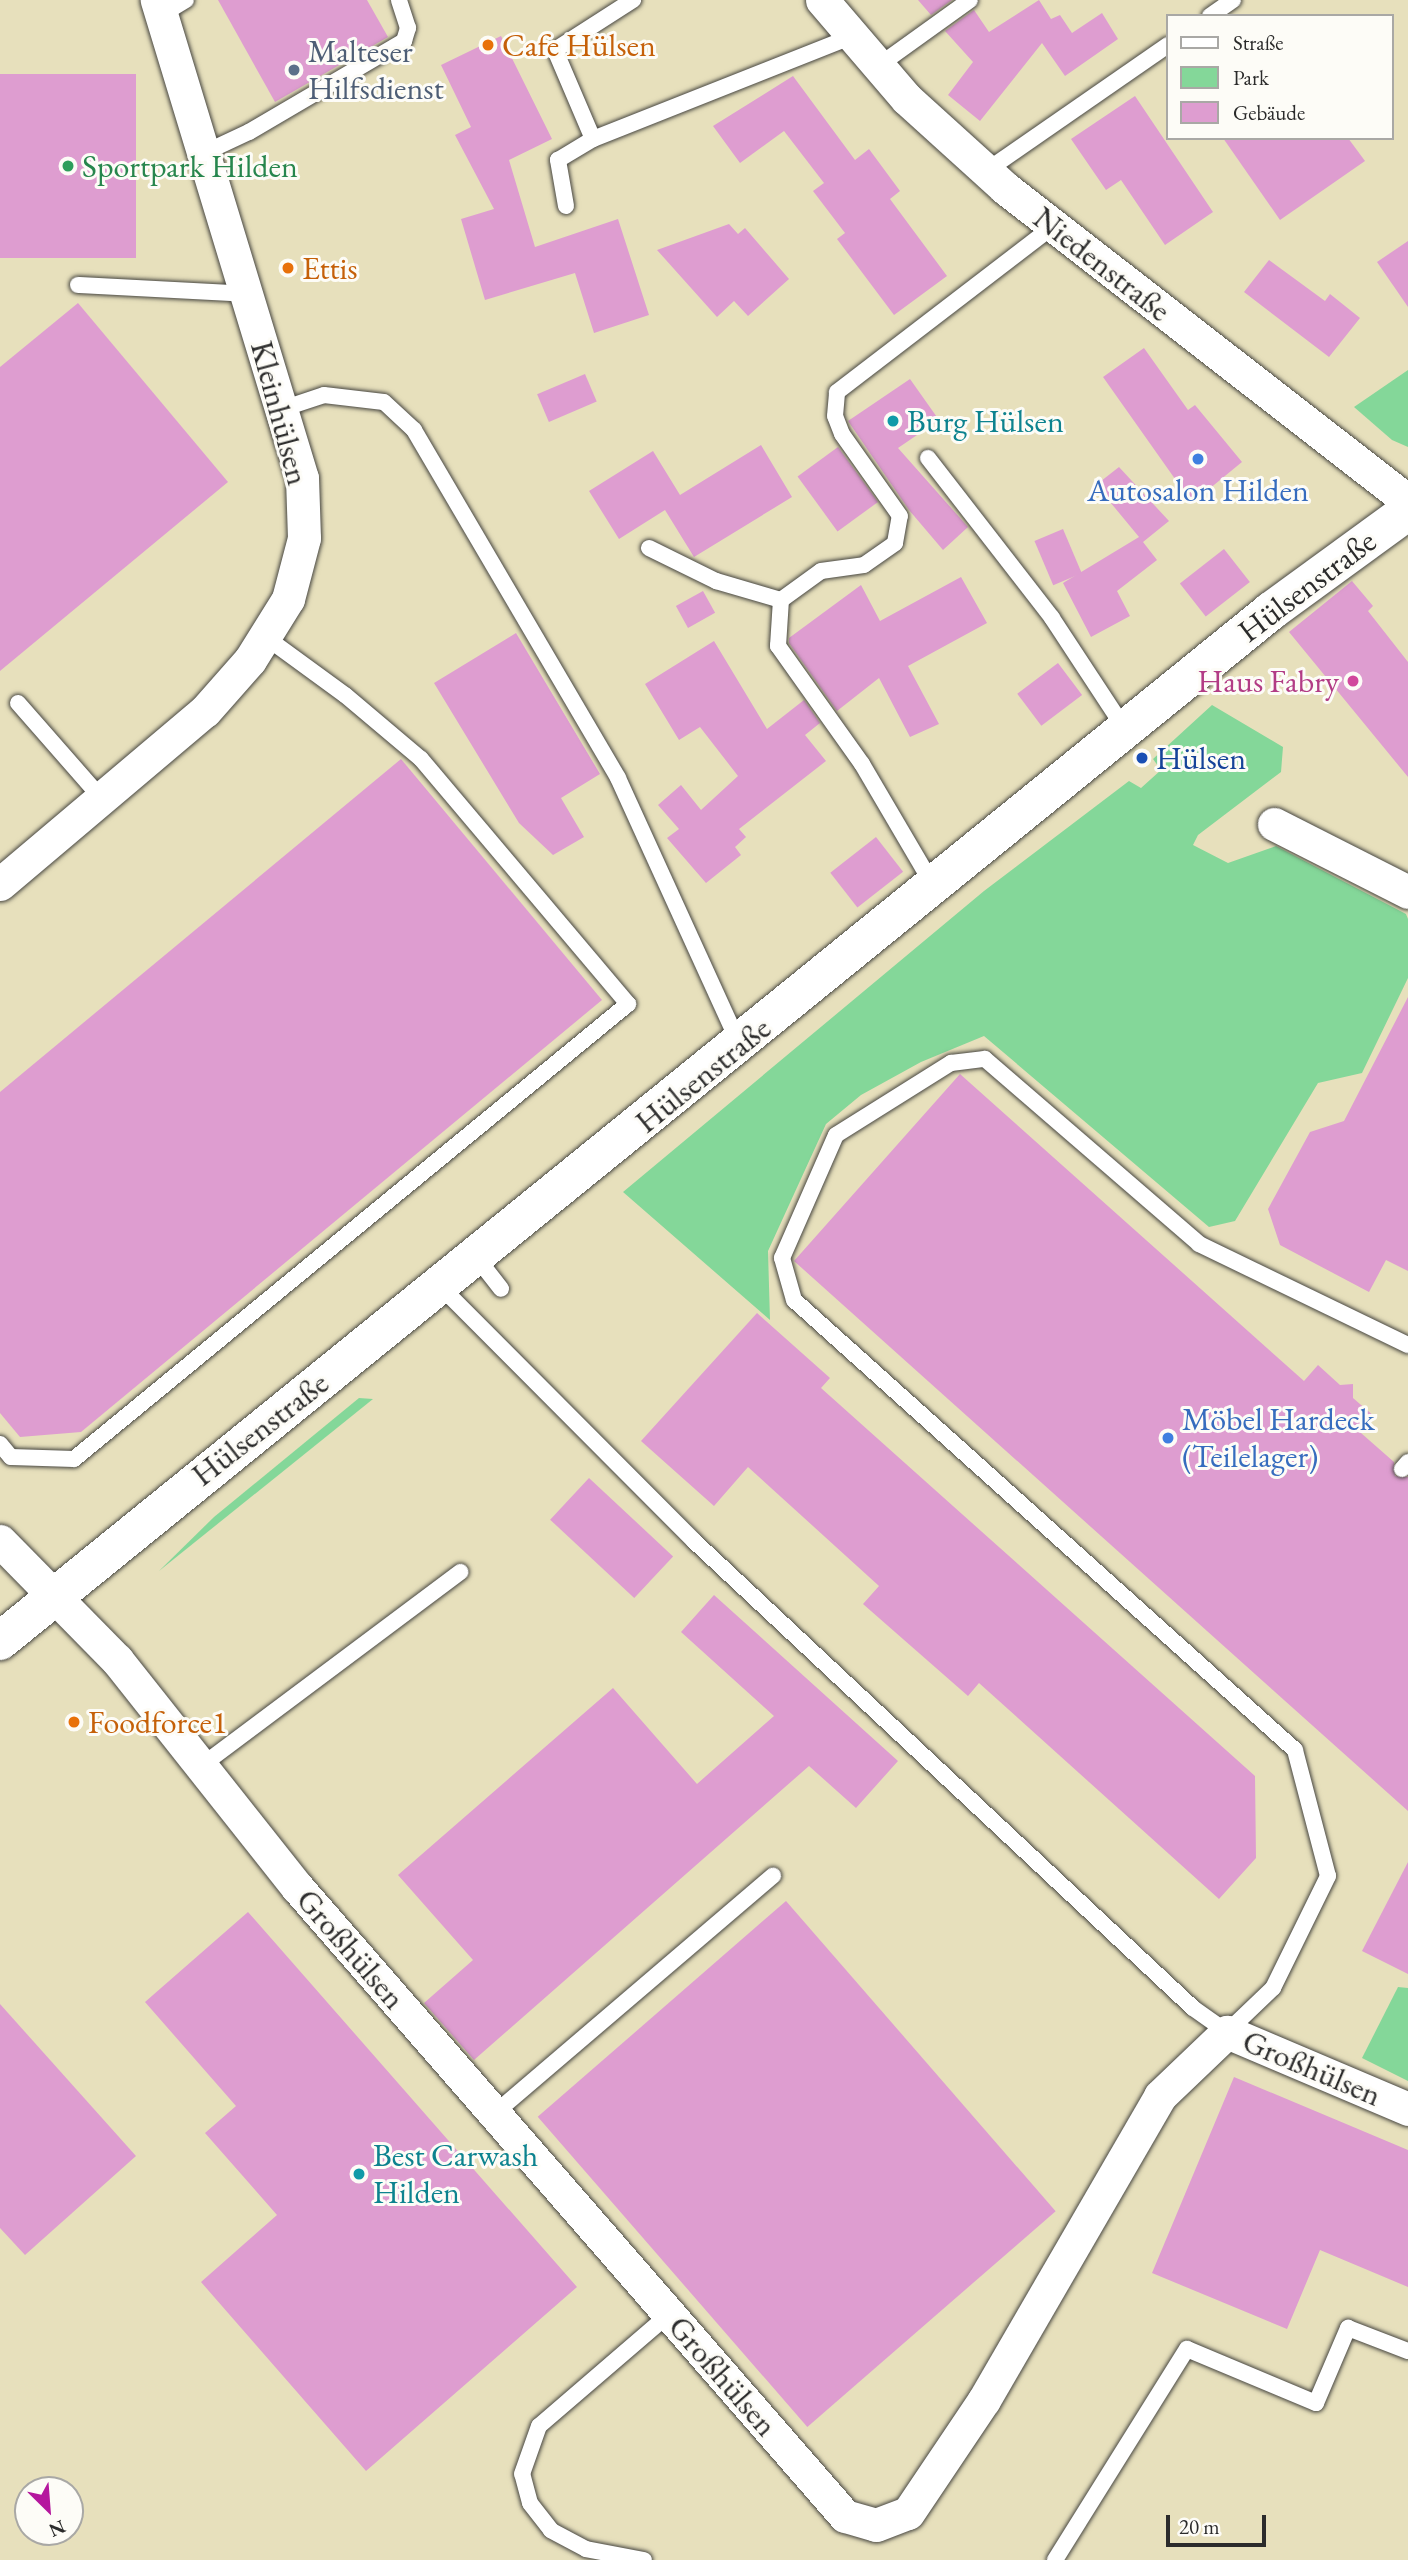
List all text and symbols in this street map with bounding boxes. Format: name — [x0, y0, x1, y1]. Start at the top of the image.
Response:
legend — [1166, 14, 1394, 140]
place label: Cafe Hülsen — [502, 26, 656, 64]
text: Straße — [1233, 29, 1284, 56]
place label: Malteser Hilfsdienst — [308, 33, 444, 108]
marker: Cafe Hülsen — [480, 37, 496, 53]
marker: Malteser Hilfsdienst — [286, 62, 302, 78]
text: Park — [1233, 64, 1269, 91]
text: Gebäude — [1233, 99, 1305, 126]
place label: Sportpark Hilden — [82, 147, 298, 185]
marker: Sportpark Hilden — [60, 158, 76, 174]
street label: Niedenstraße — [1026, 199, 1178, 329]
place label: Ettis — [302, 249, 358, 287]
marker: Ettis — [280, 260, 296, 276]
street label: Kleinhülsen — [242, 337, 318, 489]
place label: Burg Hülsen — [907, 402, 1064, 440]
marker: Burg Hülsen — [885, 413, 901, 429]
marker: Autosalon Hilden — [1190, 451, 1206, 467]
place label: Autosalon Hilden — [1087, 471, 1309, 509]
street label: Hülsenstraße — [1231, 522, 1383, 650]
place label: Haus Fabry — [1197, 662, 1339, 700]
marker: Haus Fabry — [1345, 673, 1361, 689]
place label: Hülsen — [1156, 739, 1246, 777]
marker: Hülsen — [1134, 750, 1150, 766]
street label: Hülsenstraße — [628, 1009, 778, 1141]
street label: Hülsenstraße — [184, 1364, 336, 1494]
place label: Möbel Hardeck (Teilelager) — [1182, 1401, 1375, 1476]
marker: Möbel Hardeck (Teilelager) — [1160, 1430, 1176, 1446]
place label: Foodforce1 — [88, 1703, 227, 1741]
marker: Foodforce1 — [66, 1714, 82, 1730]
street label: Großhülsen — [288, 1881, 414, 2017]
street label: Großhülsen — [1237, 2022, 1387, 2114]
place label: Best Carwash Hilden — [373, 2137, 538, 2212]
marker: Best Carwash Hilden — [351, 2166, 367, 2182]
street label: Großhülsen — [660, 2308, 786, 2444]
north arrow — [14, 2476, 84, 2546]
scale bar — [1170, 2500, 1270, 2544]
text: 20 m — [1179, 2513, 1220, 2540]
text: N — [45, 2514, 69, 2543]

